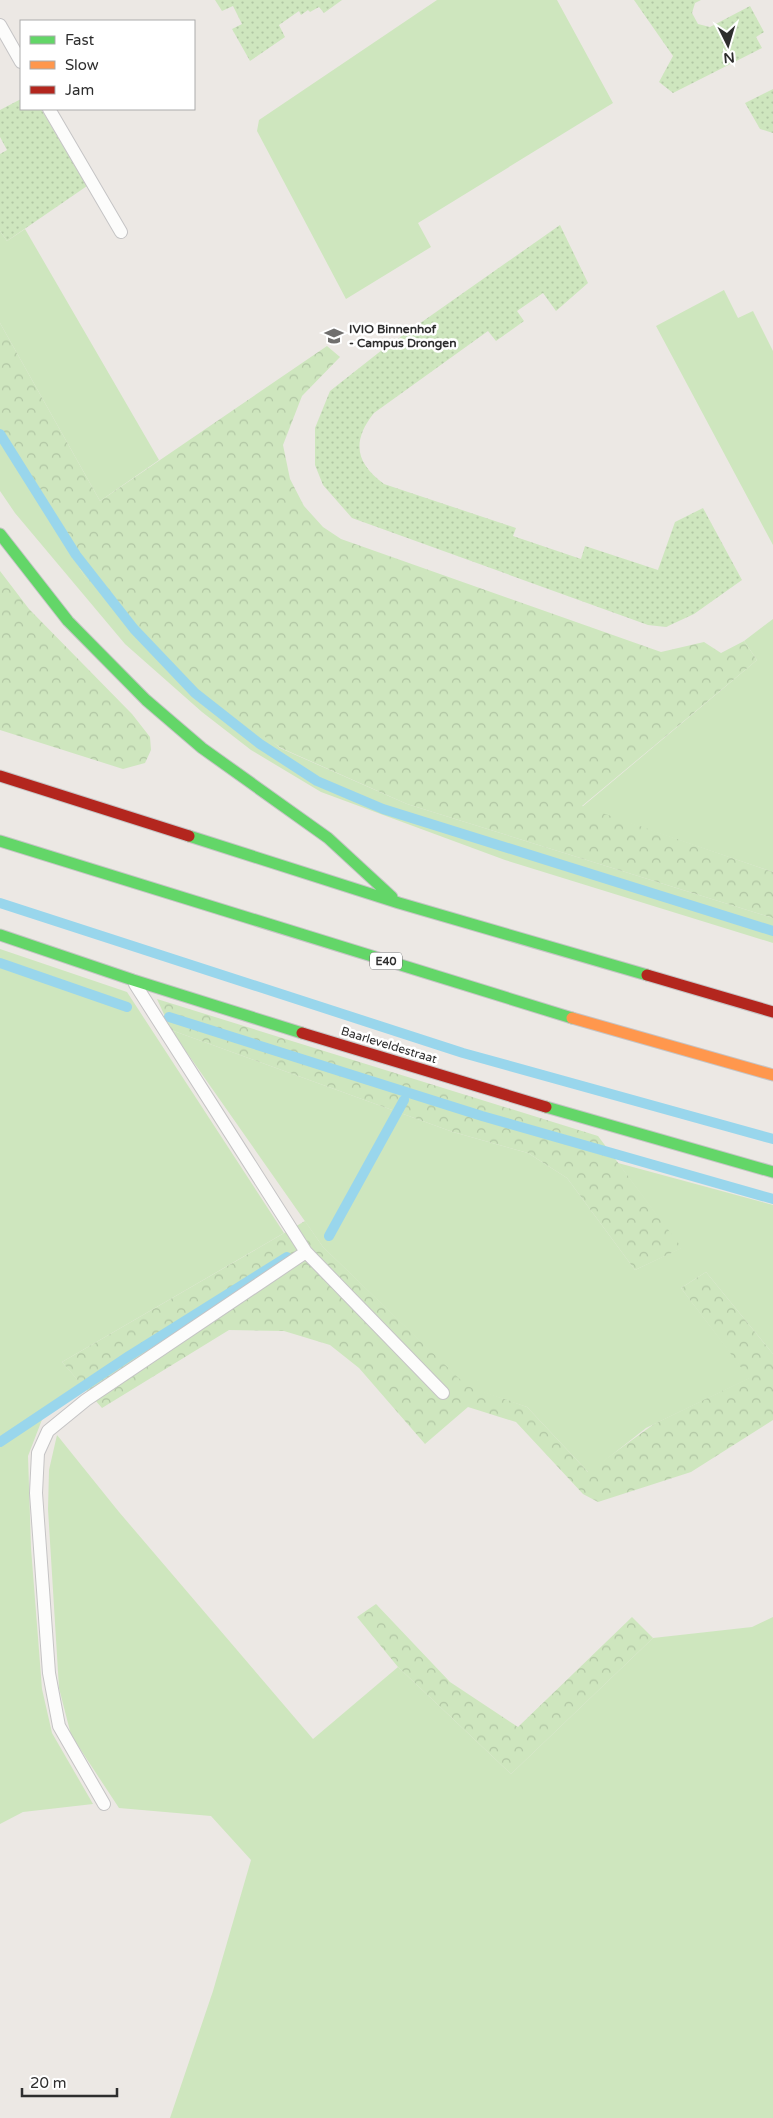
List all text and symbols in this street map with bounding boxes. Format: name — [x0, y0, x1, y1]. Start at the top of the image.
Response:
legend — [20, 20, 195, 110]
north arrow — [703, 20, 753, 70]
text: Fast — [65, 31, 95, 49]
text: N — [723, 48, 735, 66]
text: Slow — [65, 56, 99, 74]
text: Jam — [65, 81, 94, 99]
place label: IVIO Binnenhof - Campus Drongen — [349, 322, 456, 351]
school or university icon: IVIO Binnenhof - Campus Drongen — [323, 325, 345, 347]
road number: E40 — [370, 952, 402, 969]
street label: Baarleveldestraat — [339, 1024, 439, 1066]
scale bar — [22, 2066, 118, 2098]
text: 20 m — [30, 2074, 67, 2092]

